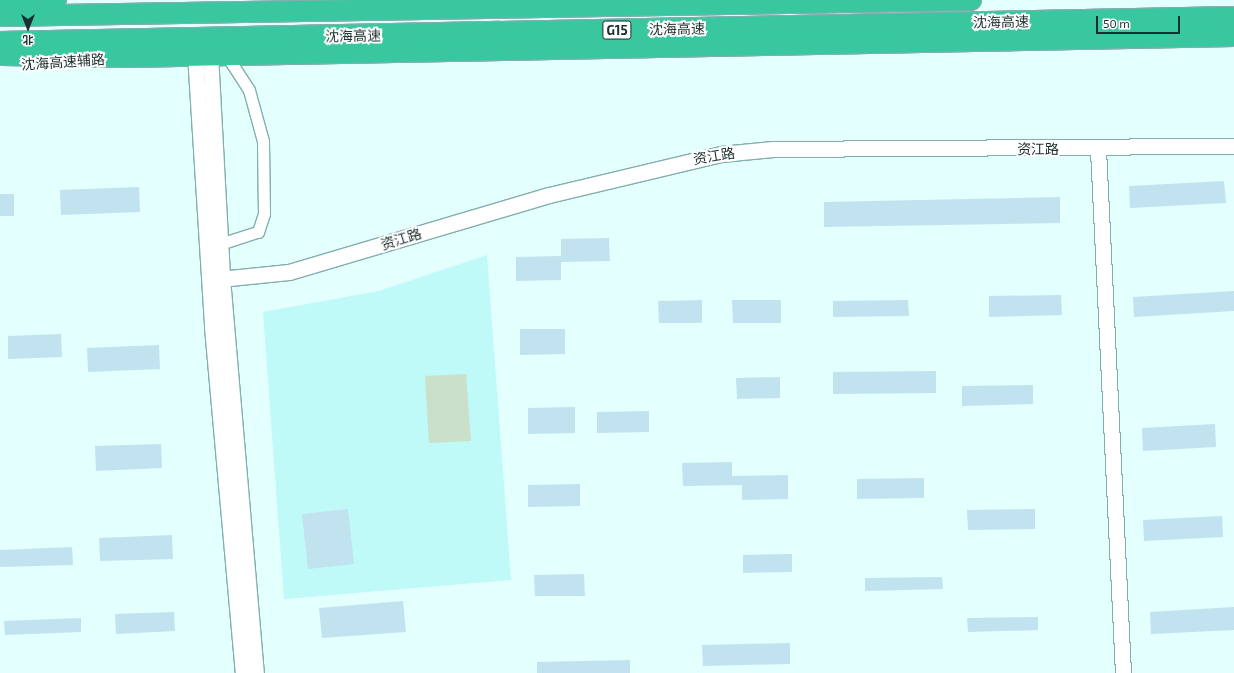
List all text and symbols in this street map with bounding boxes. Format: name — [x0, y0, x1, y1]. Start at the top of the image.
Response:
north arrow — [8, 8, 48, 48]
scale bar — [1098, 8, 1182, 34]
street label: 沈海高速 — [973, 13, 1029, 31]
text: 50 m — [1103, 16, 1130, 30]
road number: G15 — [602, 19, 632, 41]
street label: 沈海高速 — [649, 20, 705, 38]
street label: 沈海高速 — [325, 27, 381, 45]
text: 北 — [23, 34, 34, 47]
street label: 沈海高速辅路 — [21, 51, 105, 73]
street label: 资江路 — [1017, 141, 1059, 157]
street label: 资江路 — [692, 144, 736, 168]
street label: 资江路 — [378, 225, 424, 253]

